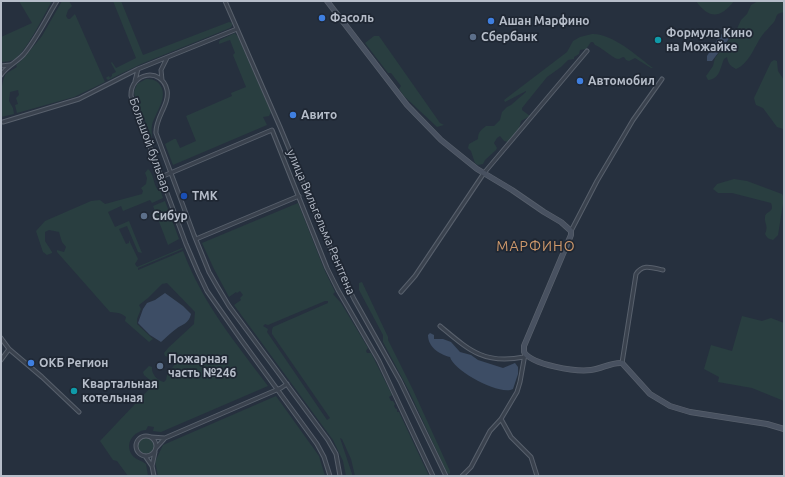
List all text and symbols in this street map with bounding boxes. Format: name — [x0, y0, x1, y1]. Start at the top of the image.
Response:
place label: Фасоль — [330, 11, 374, 25]
marker: Фасоль — [317, 13, 327, 23]
place label: Ашан Марфино — [499, 14, 590, 28]
marker: Ашан Марфино — [486, 16, 496, 26]
place label: Формула Кино на Можайке — [666, 26, 752, 54]
place label: Сбербанк — [481, 30, 538, 44]
marker: Сбербанк — [468, 32, 478, 42]
marker: Формула Кино на Можайке — [653, 35, 663, 45]
place label: Автомобил — [588, 74, 655, 88]
marker: Автомобил — [575, 76, 585, 86]
street label: Большой бульвар — [126, 96, 174, 194]
place label: Авито — [301, 108, 337, 122]
marker: Авито — [288, 110, 298, 120]
street label: улица Вильгельма Рентгена — [284, 147, 358, 297]
place label: ТМК — [192, 189, 218, 203]
marker: ТМК — [179, 191, 189, 201]
place label: Сибур — [152, 209, 188, 223]
marker: Сибур — [139, 211, 149, 221]
district label: МАРФИНО — [496, 238, 576, 254]
place label: Пожарная часть №246 — [168, 352, 236, 380]
place label: ОКБ Регион — [39, 356, 108, 370]
marker: ОКБ Регион — [26, 358, 36, 368]
marker: Пожарная часть №246 — [155, 361, 165, 371]
place label: Квартальная котельная — [82, 377, 158, 405]
marker: Квартальная котельная — [69, 386, 79, 396]

